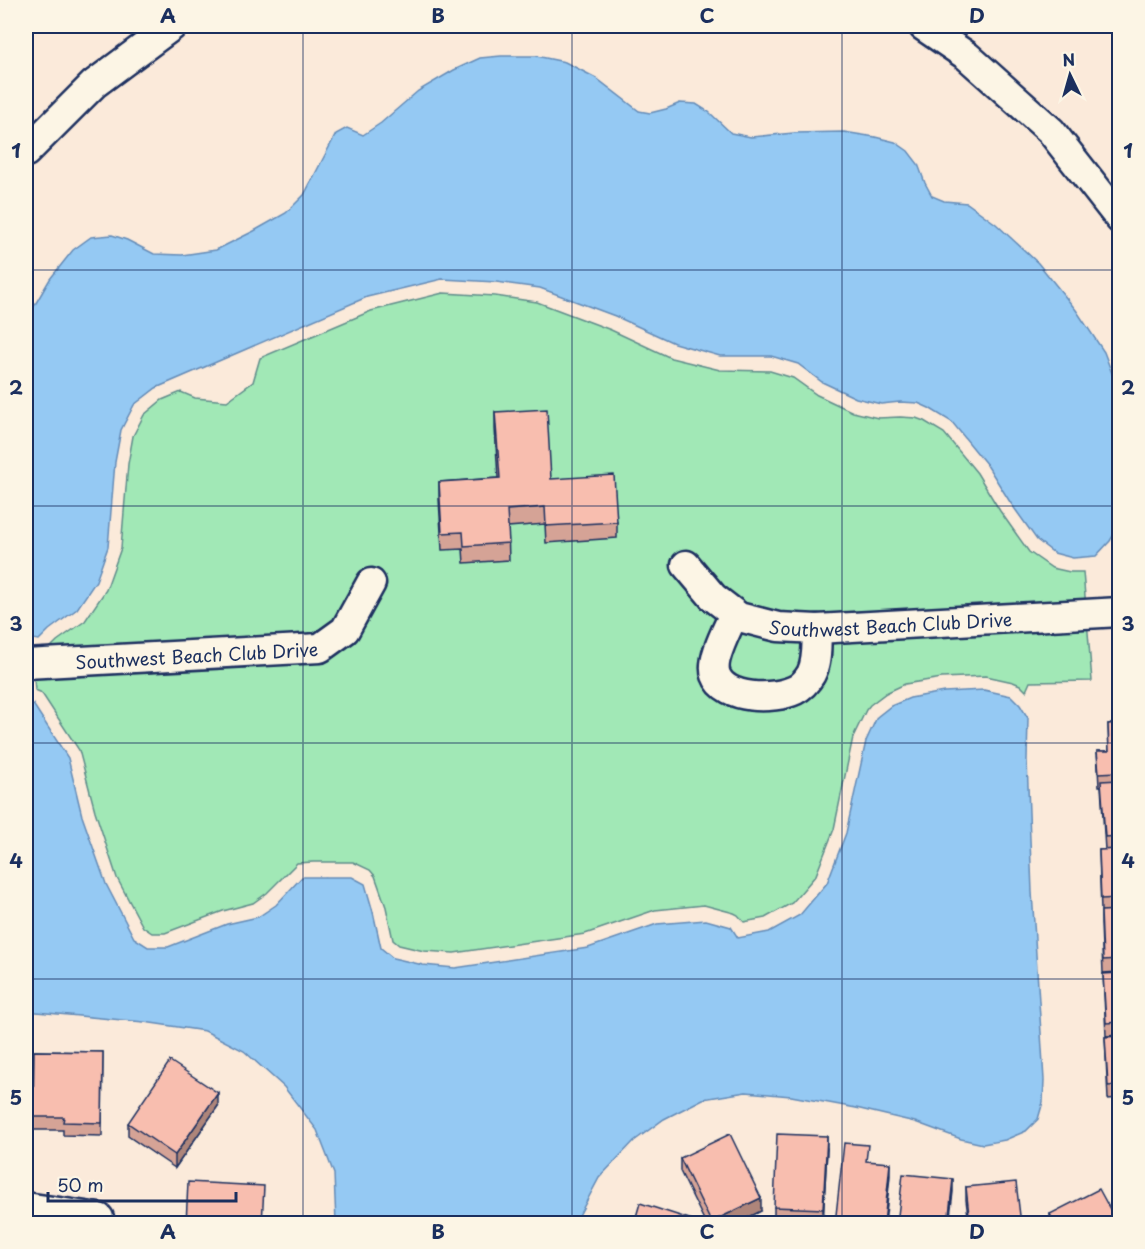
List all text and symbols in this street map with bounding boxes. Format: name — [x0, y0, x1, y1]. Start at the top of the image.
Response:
text: A — [160, 0, 176, 30]
text: B — [431, 0, 445, 30]
text: C — [699, 0, 715, 30]
text: D — [969, 0, 985, 30]
north arrow — [1040, 45, 1100, 105]
text: N — [1061, 47, 1076, 72]
text: 1 — [11, 135, 21, 165]
text: 1 — [1123, 135, 1133, 165]
text: 2 — [9, 372, 23, 402]
text: 2 — [1121, 372, 1135, 402]
street label: Southwest Beach Club Drive — [766, 605, 1013, 643]
text: 3 — [9, 608, 23, 638]
text: 3 — [1121, 608, 1135, 638]
street label: Southwest Beach Club Drive — [75, 635, 319, 675]
text: 4 — [9, 845, 23, 875]
text: 4 — [1121, 845, 1135, 875]
text: 5 — [10, 1082, 22, 1112]
text: 5 — [1122, 1082, 1134, 1112]
scale bar — [48, 1165, 236, 1203]
text: 50 m — [57, 1171, 104, 1198]
text: A — [160, 1216, 176, 1246]
text: B — [431, 1216, 445, 1246]
text: C — [699, 1216, 715, 1246]
text: D — [969, 1216, 985, 1246]

